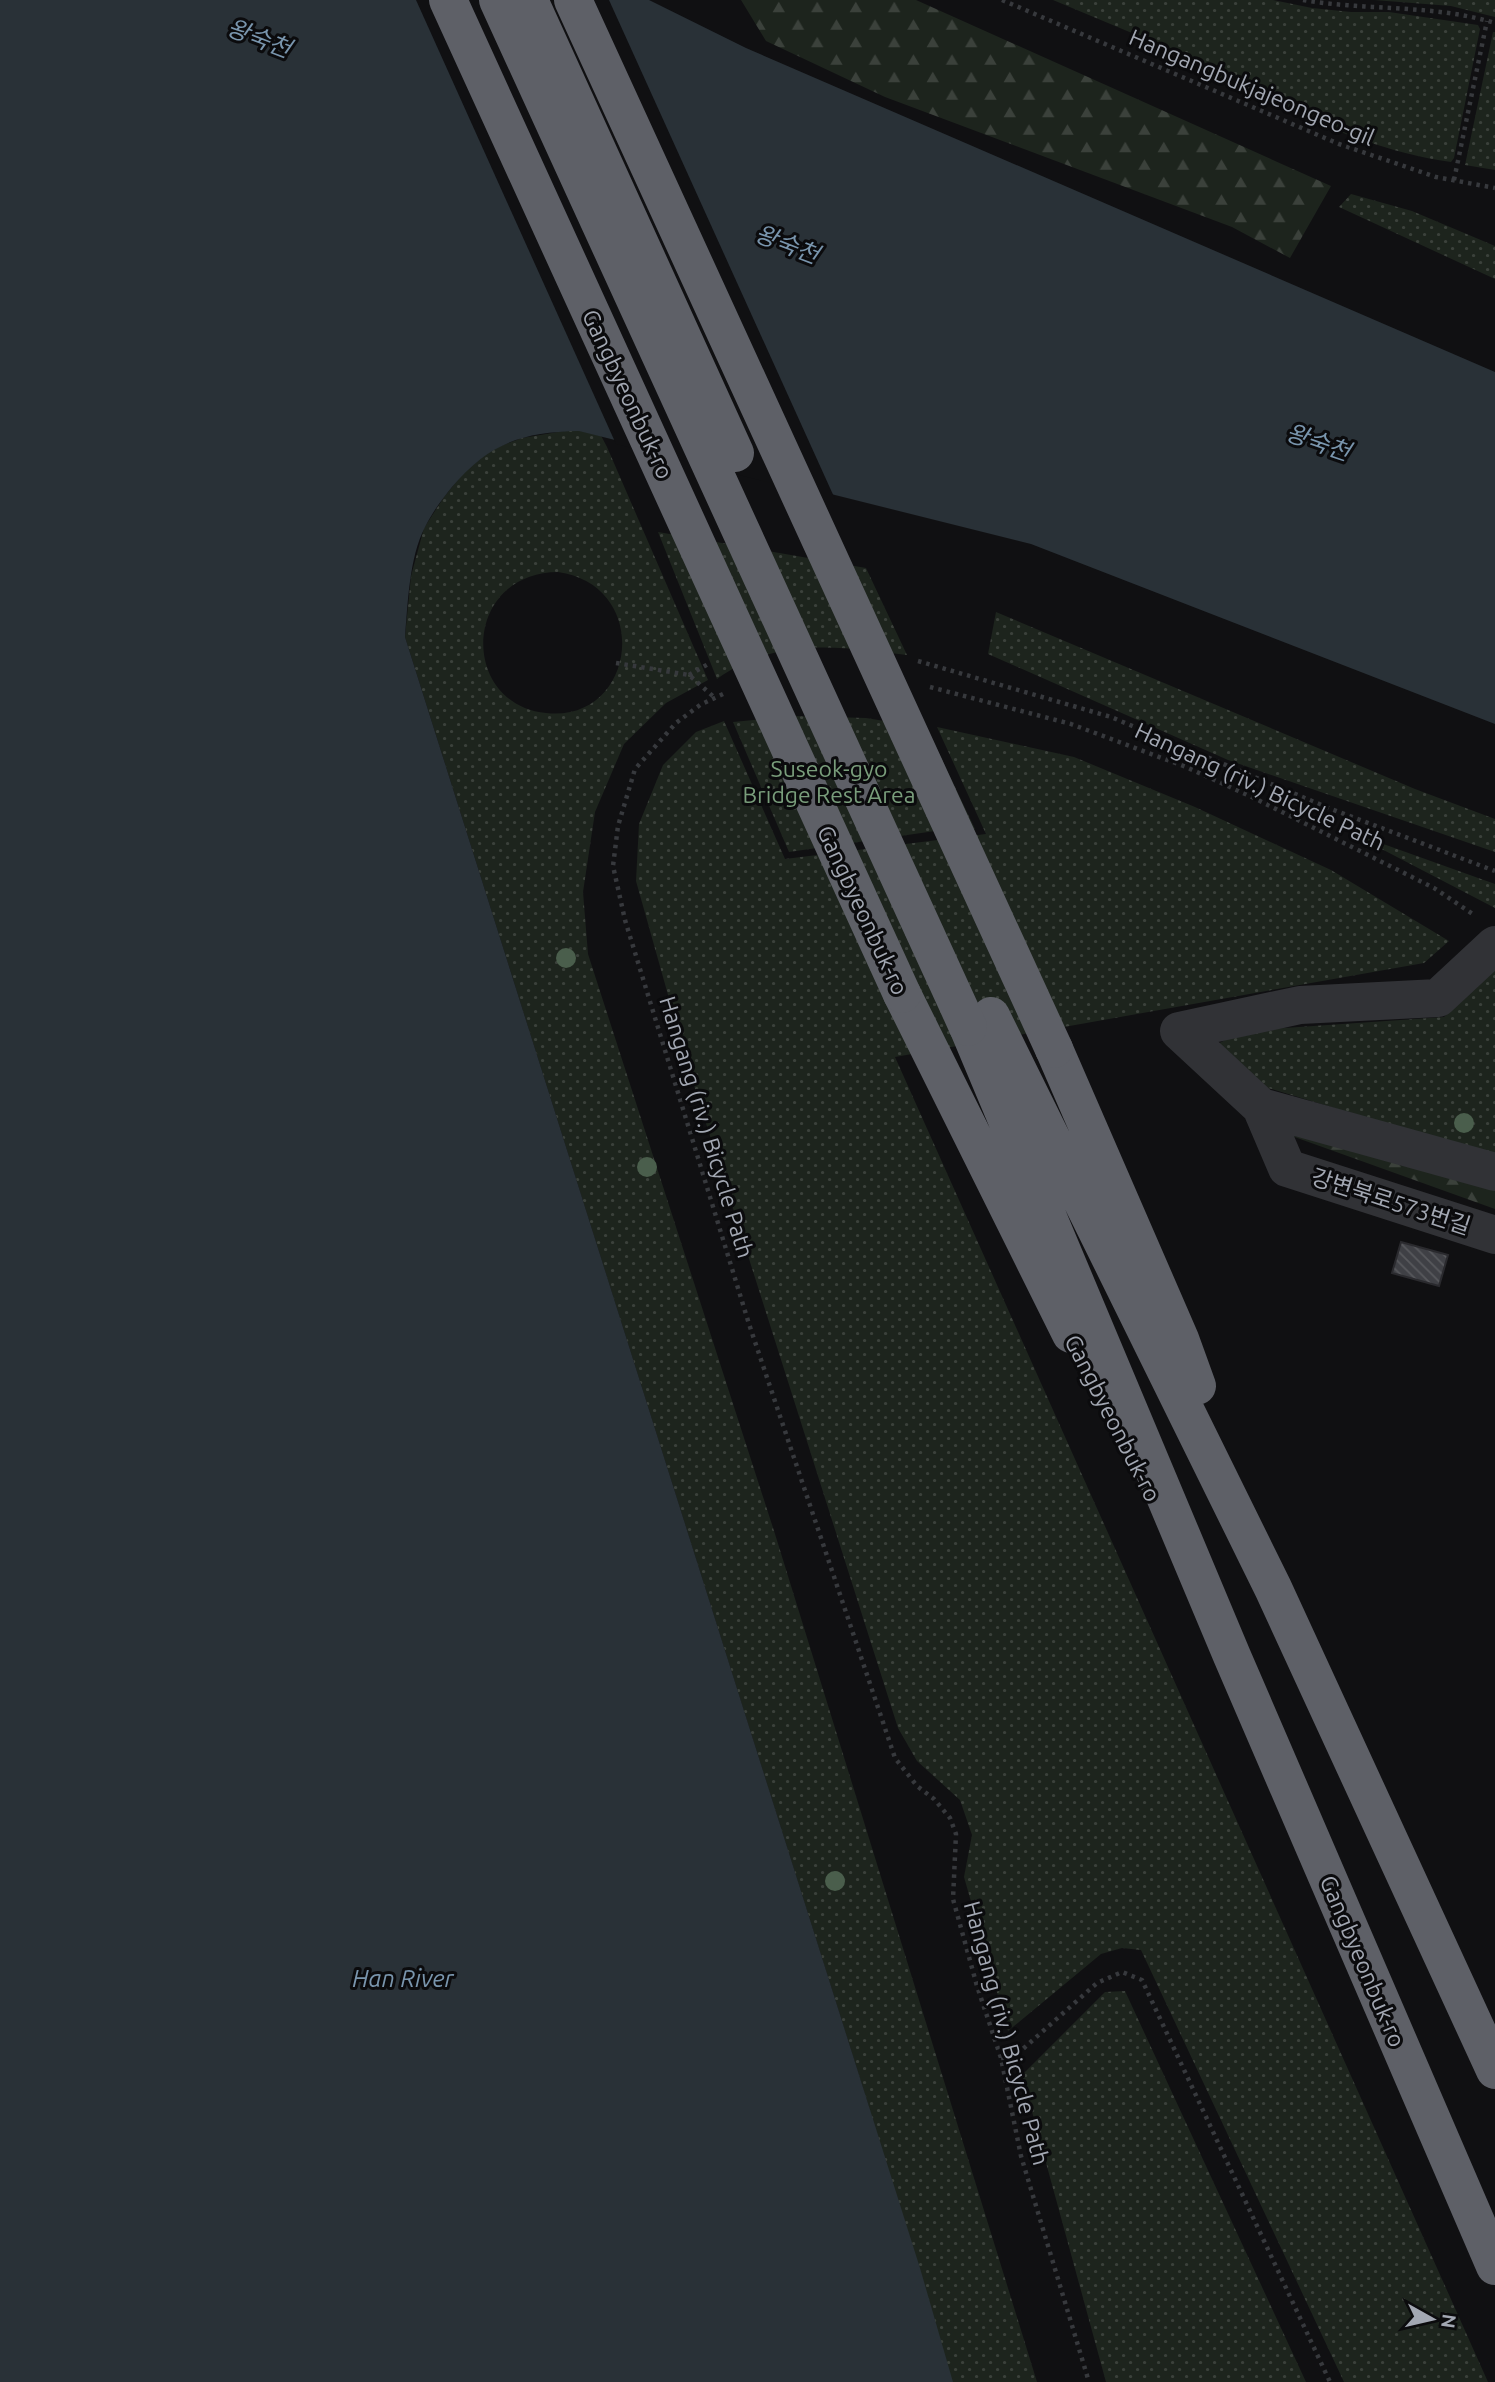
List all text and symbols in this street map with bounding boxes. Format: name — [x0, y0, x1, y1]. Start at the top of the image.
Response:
water label: 왕숙천 — [223, 14, 297, 64]
street label: Hangangbukjajeongeo-gil — [1126, 24, 1378, 150]
water label: 왕숙천 — [751, 220, 825, 270]
street label: Gangbyeonbuk-ro — [578, 305, 678, 483]
water label: 왕숙천 — [1282, 418, 1356, 466]
street label: Hangang (riv.) Bicycle Path — [1131, 717, 1389, 856]
park label: Suseok-gyo Bridge Rest Area — [743, 756, 915, 807]
street label: Gangbyeonbuk-ro — [813, 821, 913, 999]
street label: Hangang (riv.) Bicycle Path — [654, 993, 759, 1261]
street label: 강변북로573번길 — [1308, 1163, 1474, 1239]
street label: Gangbyeonbuk-ro — [1060, 1330, 1166, 1506]
street label: Gangbyeonbuk-ro — [1316, 1872, 1410, 2050]
street label: Hangang (riv.) Bicycle Path — [959, 1898, 1054, 2168]
water label: Han River — [352, 1965, 455, 1992]
north arrow — [1397, 2284, 1467, 2354]
text: N — [1437, 2313, 1461, 2330]

